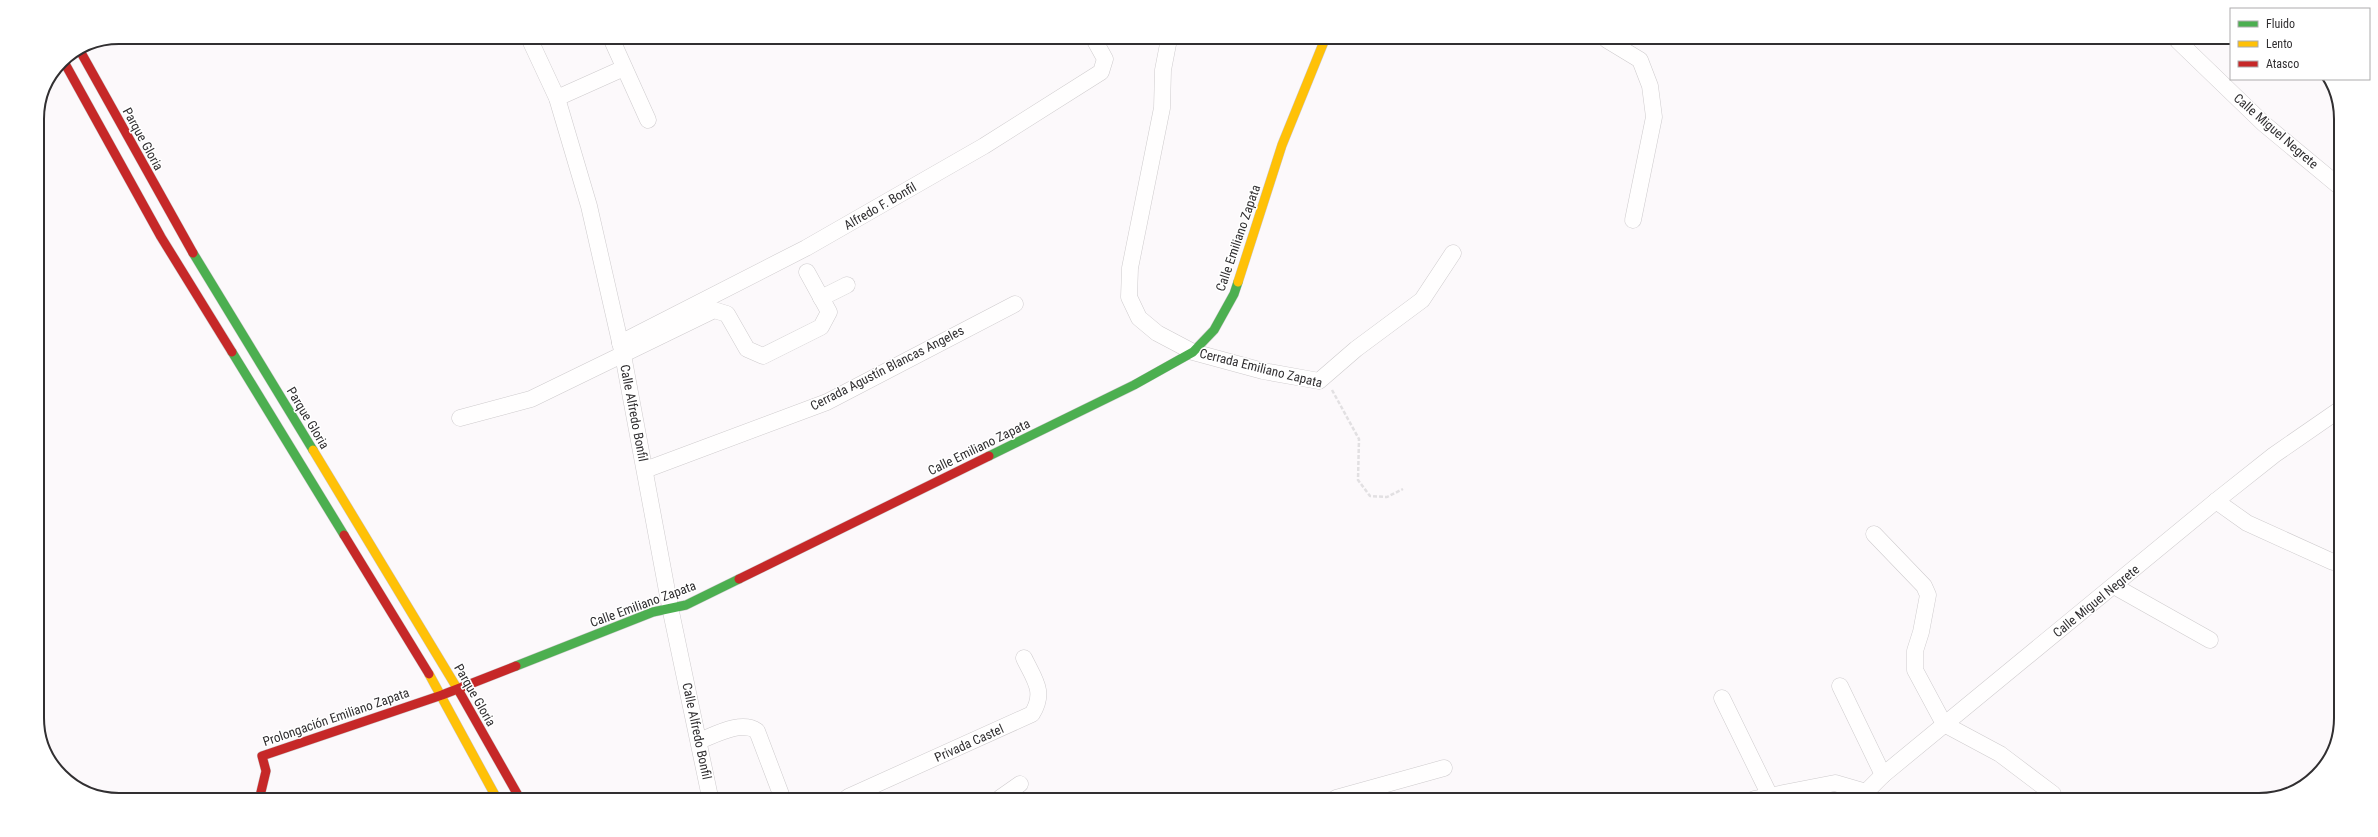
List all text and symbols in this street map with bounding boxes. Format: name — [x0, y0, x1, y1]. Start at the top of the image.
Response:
legend — [2230, 8, 2370, 80]
text: Fluido — [2266, 17, 2295, 31]
text: Lento — [2266, 37, 2293, 51]
text: Atasco — [2266, 57, 2299, 71]
street label: Calle Miguel Negrete — [2231, 90, 2321, 172]
street label: Parque Gloria — [120, 105, 166, 173]
street label: Alfredo F. Bonfil — [841, 179, 919, 233]
street label: Calle Emiliano Zapata — [1213, 183, 1263, 293]
street label: Cerrada Agustín Blancas Angeles — [808, 323, 966, 413]
street label: Cerrada Emiliano Zapata — [1198, 345, 1324, 391]
street label: Calle Alfredo Bonfil — [617, 363, 651, 463]
street label: Parque Gloria — [284, 384, 332, 452]
street label: Calle Emiliano Zapata — [926, 416, 1032, 478]
street label: Calle Miguel Negrete — [2050, 562, 2142, 640]
street label: Calle Emiliano Zapata — [588, 578, 698, 630]
street label: Parque Gloria — [451, 661, 499, 729]
street label: Calle Alfredo Bonfil — [679, 681, 715, 781]
street label: Prolongación Emiliano Zapata — [261, 685, 411, 749]
street label: Privada Castel — [932, 721, 1006, 765]

